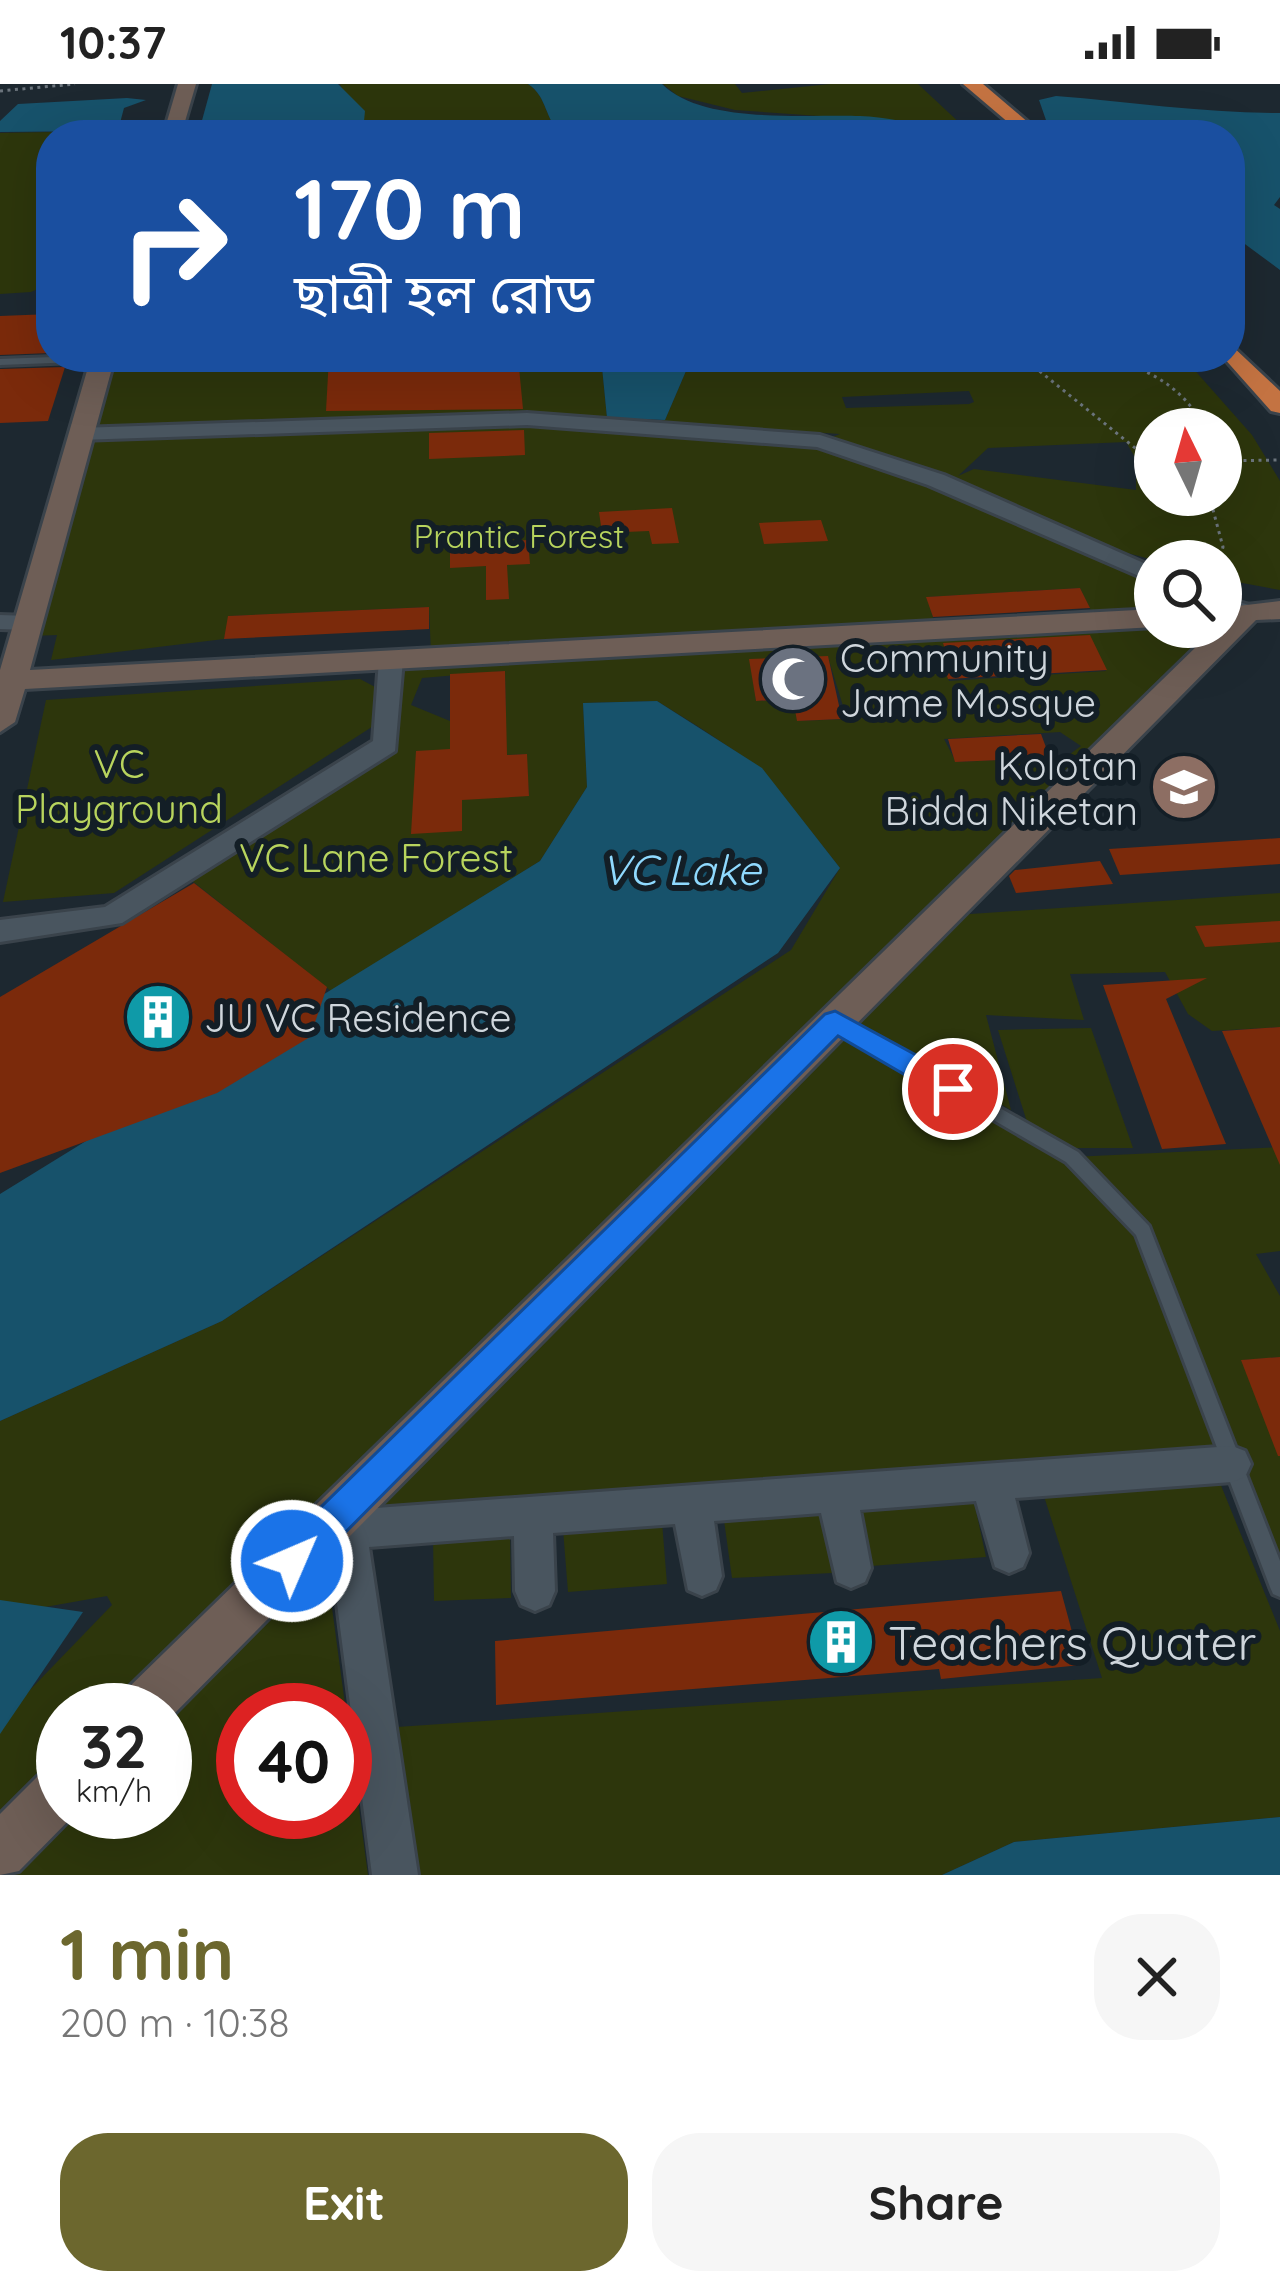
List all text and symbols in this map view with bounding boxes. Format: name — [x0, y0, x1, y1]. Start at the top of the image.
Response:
text: 10:37 — [60, 14, 166, 70]
text: 170 m — [294, 155, 525, 260]
icon: right — [96, 168, 252, 324]
text: ছাত্রী হল রোড — [294, 259, 594, 327]
north arrow — [1134, 408, 1242, 516]
map controls — [1134, 408, 1242, 648]
park label: Prantic Forest — [414, 515, 624, 556]
button: search — [1134, 540, 1242, 648]
place label: Community Jame Mosque — [840, 633, 1096, 727]
mosque icon: Community Jame Mosque — [758, 644, 828, 714]
park label: VC Playground — [15, 739, 223, 833]
place label: Kolotan Bidda Niketan — [885, 741, 1138, 835]
school or university icon: Kolotan Bidda Niketan — [1149, 752, 1219, 822]
park label: VC Lane Forest — [239, 833, 513, 882]
water label: VC Lake — [601, 843, 763, 896]
building icon: JU VC Residence — [123, 982, 193, 1052]
place label: JU VC Residence — [204, 993, 511, 1042]
pin — [902, 1038, 1004, 1140]
icon: arrive — [920, 1056, 986, 1122]
position arrow — [229, 1498, 355, 1624]
building icon: Teachers Quater — [806, 1607, 876, 1677]
place label: Teachers Quater — [888, 1612, 1256, 1672]
speed limit sign: 40 — [216, 1683, 372, 1839]
text: 32 — [81, 1708, 147, 1783]
text: km/h — [76, 1772, 152, 1810]
text: 1 min — [60, 1908, 234, 1998]
button: close — [1094, 1914, 1220, 2040]
text: 200 m · 10:38 — [60, 1998, 290, 2047]
button: Exit — [60, 2133, 628, 2271]
button: Share — [652, 2133, 1220, 2271]

